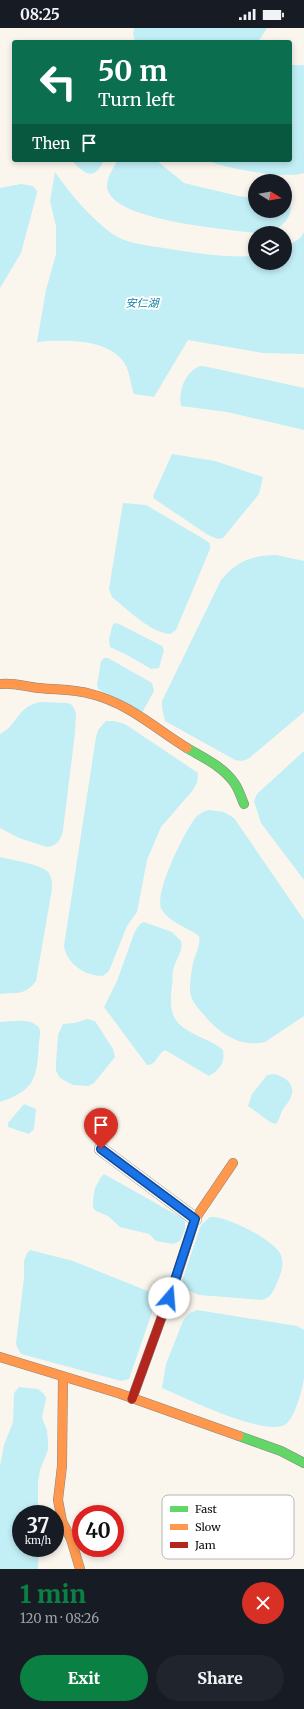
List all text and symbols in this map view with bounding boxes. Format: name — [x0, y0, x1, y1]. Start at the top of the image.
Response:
text: 08:25 — [20, 5, 60, 24]
text: 50 m — [98, 53, 167, 89]
icon: left — [32, 56, 84, 108]
text: Turn left — [98, 88, 175, 111]
icon: arrive — [78, 132, 100, 154]
text: Then — [32, 134, 70, 153]
north arrow — [248, 174, 292, 218]
map controls — [248, 174, 292, 270]
button: layers — [248, 226, 292, 270]
water label: 安仁湖 — [126, 296, 160, 310]
pin — [84, 1108, 118, 1149]
icon: arrive — [90, 1114, 112, 1136]
position arrow — [148, 1277, 190, 1319]
legend — [162, 1495, 294, 1559]
text: Fast — [195, 1502, 218, 1516]
speed limit sign: 40 — [72, 1505, 124, 1557]
text: 37 — [27, 1513, 49, 1538]
text: Slow — [195, 1520, 221, 1534]
text: km/h — [25, 1534, 51, 1547]
text: Jam — [194, 1538, 216, 1552]
text: 1 min — [20, 1579, 86, 1610]
button: close — [242, 1582, 284, 1624]
text: 120 m · 08:26 — [20, 1610, 99, 1627]
button: Exit — [20, 1655, 148, 1701]
button: Share — [156, 1655, 284, 1701]

